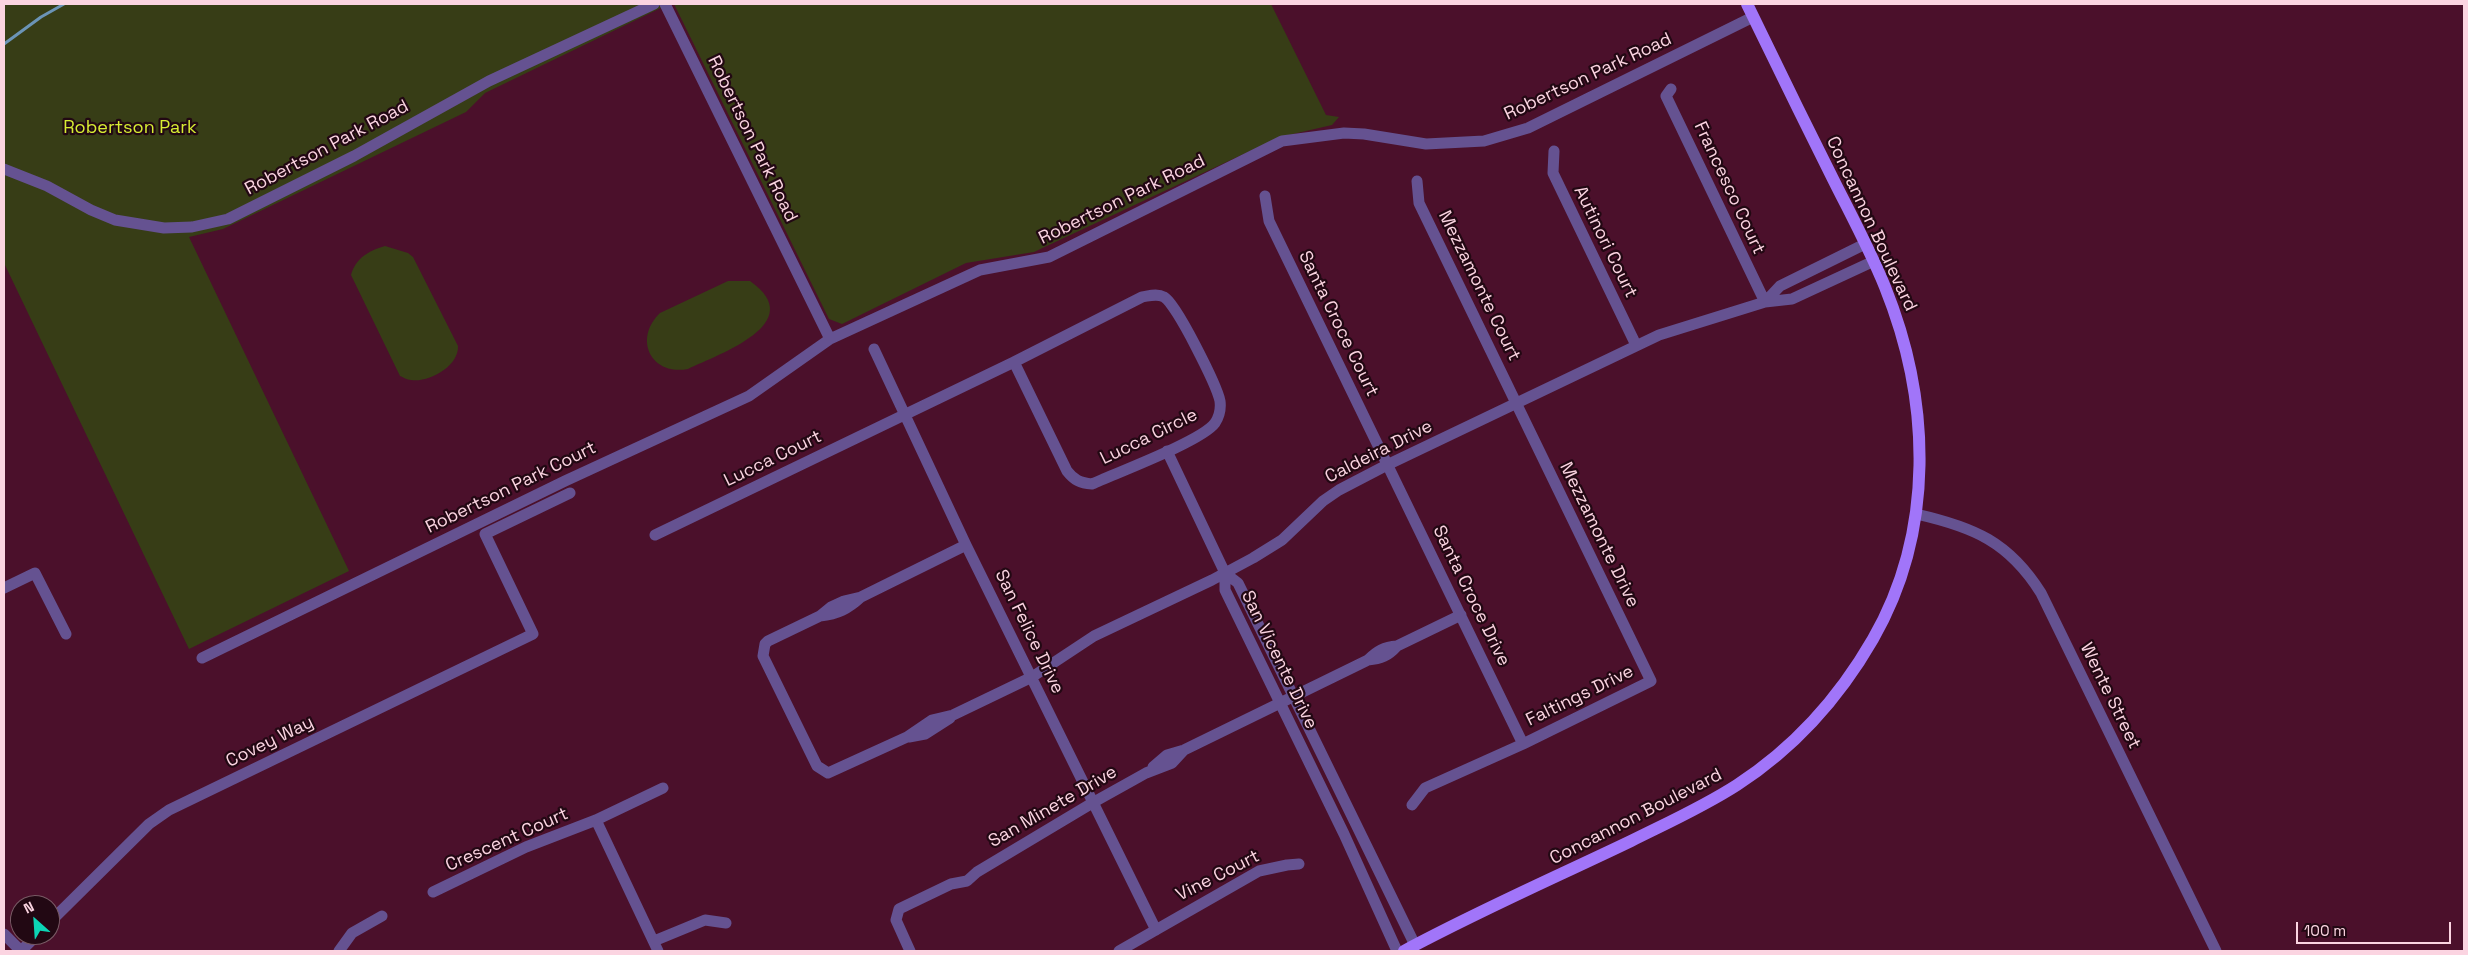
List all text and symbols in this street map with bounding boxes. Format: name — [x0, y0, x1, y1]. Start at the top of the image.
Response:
street label: Robertson Park Road — [1501, 29, 1675, 125]
street label: Robertson Park Road — [702, 52, 802, 226]
street label: Robertson Park Road — [241, 96, 413, 200]
park label: Robertson Park — [63, 117, 197, 139]
street label: Francesco Court — [1689, 118, 1769, 258]
street label: Concannon Boulevard — [1821, 133, 1921, 315]
street label: Robertson Park Road — [1035, 150, 1209, 250]
street label: Autinori Court — [1569, 183, 1641, 301]
street label: Mezzamonte Court — [1433, 207, 1525, 365]
street label: Santa Croce Court — [1293, 248, 1383, 400]
street label: Lucca Circle — [1097, 404, 1201, 470]
street label: Caldeira Drive — [1322, 416, 1436, 488]
street label: Lucca Court — [721, 426, 825, 492]
street label: Robertson Park Court — [422, 437, 600, 539]
street label: Mezzamonte Drive — [1555, 459, 1643, 611]
street label: Santa Croce Drive — [1428, 522, 1514, 670]
street label: San Felice Drive — [990, 566, 1068, 698]
street label: San Vicente Drive — [1236, 587, 1322, 733]
street label: Wente Street — [2075, 639, 2145, 753]
street label: Faltings Drive — [1523, 661, 1637, 731]
street label: Covey Way — [223, 712, 317, 772]
street label: San Minete Drive — [985, 761, 1121, 853]
street label: Concannon Boulevard — [1546, 764, 1726, 870]
street label: Crescent Court — [442, 803, 572, 877]
street label: Vine Court — [1173, 846, 1263, 906]
north arrow — [10, 895, 60, 945]
text: N — [21, 897, 37, 918]
scale bar — [2298, 912, 2453, 944]
text: 100 m — [2304, 921, 2346, 940]

